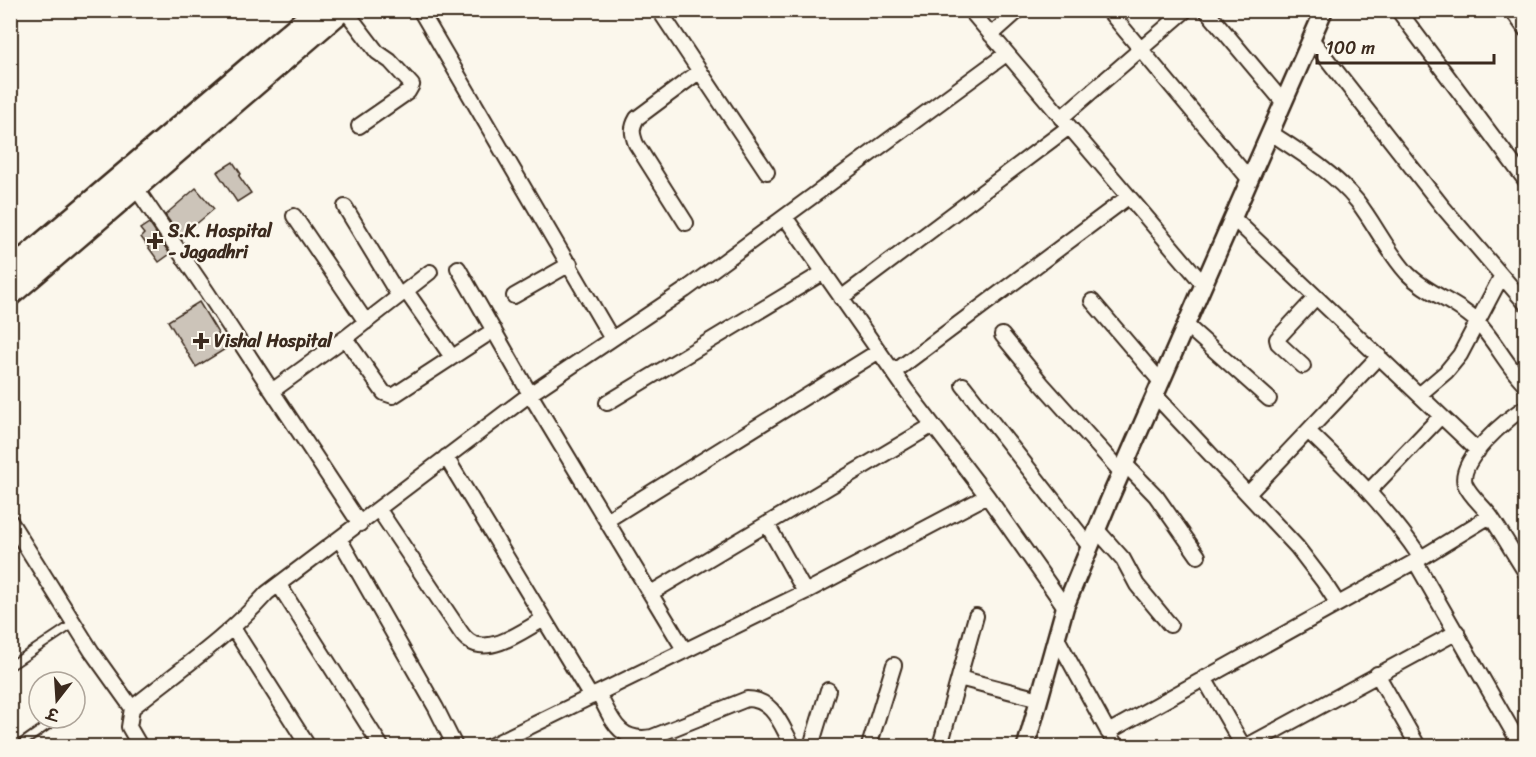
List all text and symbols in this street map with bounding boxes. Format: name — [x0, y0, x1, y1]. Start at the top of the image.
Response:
scale bar — [1317, 27, 1494, 65]
text: 100 m — [1326, 32, 1375, 64]
place label: S.K. Hospital - Jagadhri — [167, 215, 273, 268]
marker: S.K. Hospital - Jagadhri — [146, 232, 164, 250]
place label: Vishal Hospital — [214, 325, 333, 357]
marker: Vishal Hospital — [192, 332, 210, 350]
north arrow — [27, 670, 87, 730]
text: उ — [42, 698, 64, 730]

